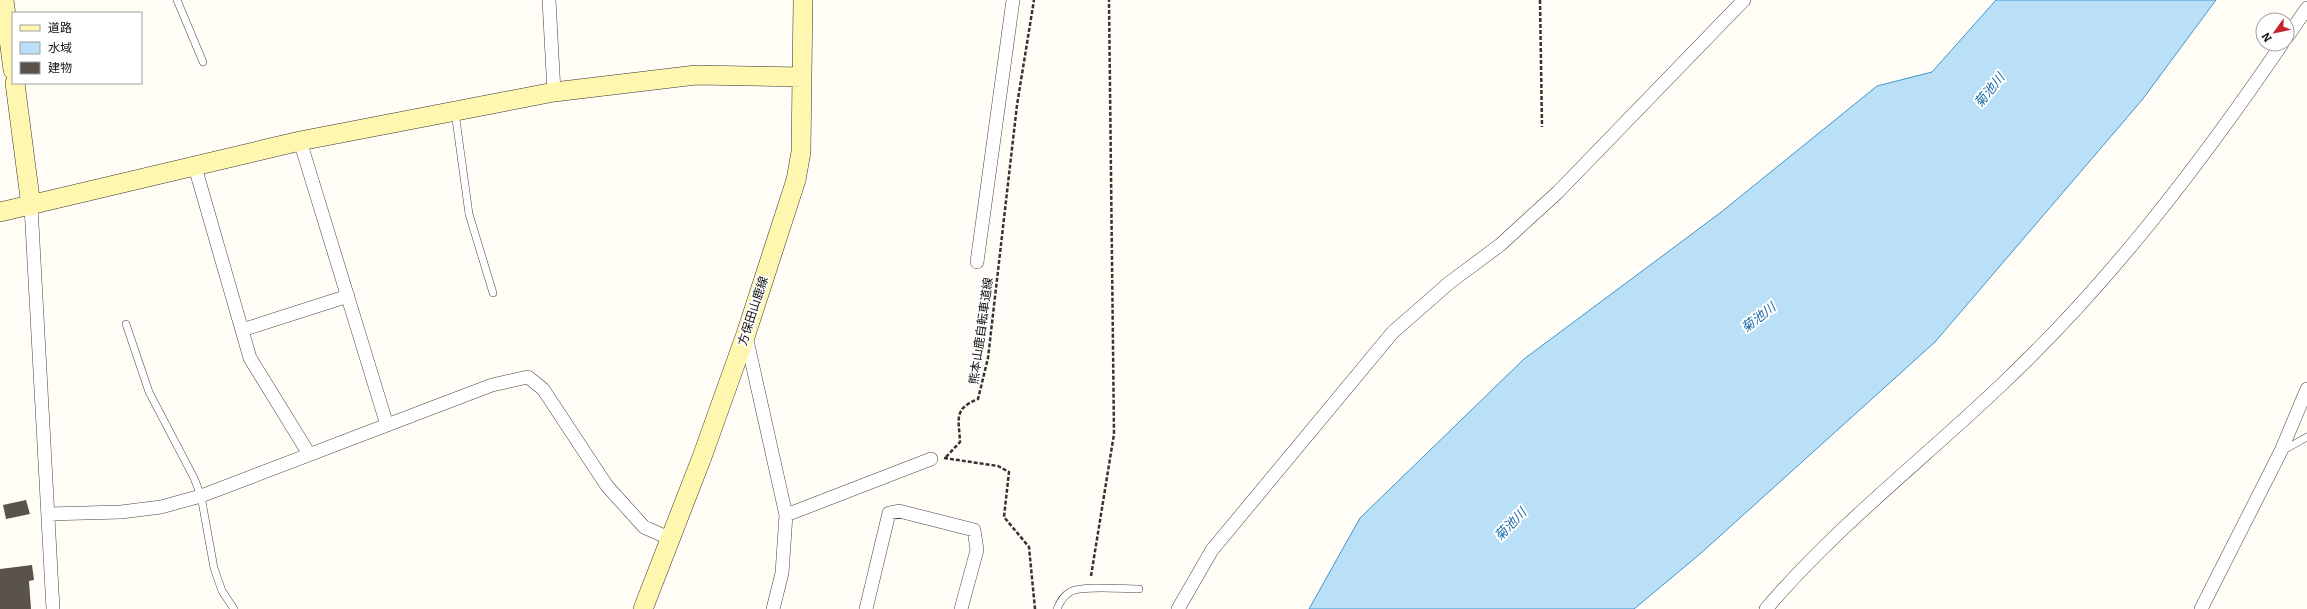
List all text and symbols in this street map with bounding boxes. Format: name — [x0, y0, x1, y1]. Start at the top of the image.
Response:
legend — [12, 12, 142, 84]
north arrow — [2255, 12, 2295, 52]
text: 道路 — [48, 21, 72, 35]
text: N — [2259, 30, 2275, 44]
text: 水域 — [48, 41, 72, 55]
text: 建物 — [48, 61, 72, 75]
water label: 菊池川 — [1971, 69, 2009, 110]
street label: 方保田山鹿線 — [735, 275, 771, 347]
street label: 熊本山鹿自転車道線 — [967, 277, 995, 385]
water label: 菊池川 — [1738, 298, 1780, 335]
water label: 菊池川 — [1491, 504, 1531, 544]

